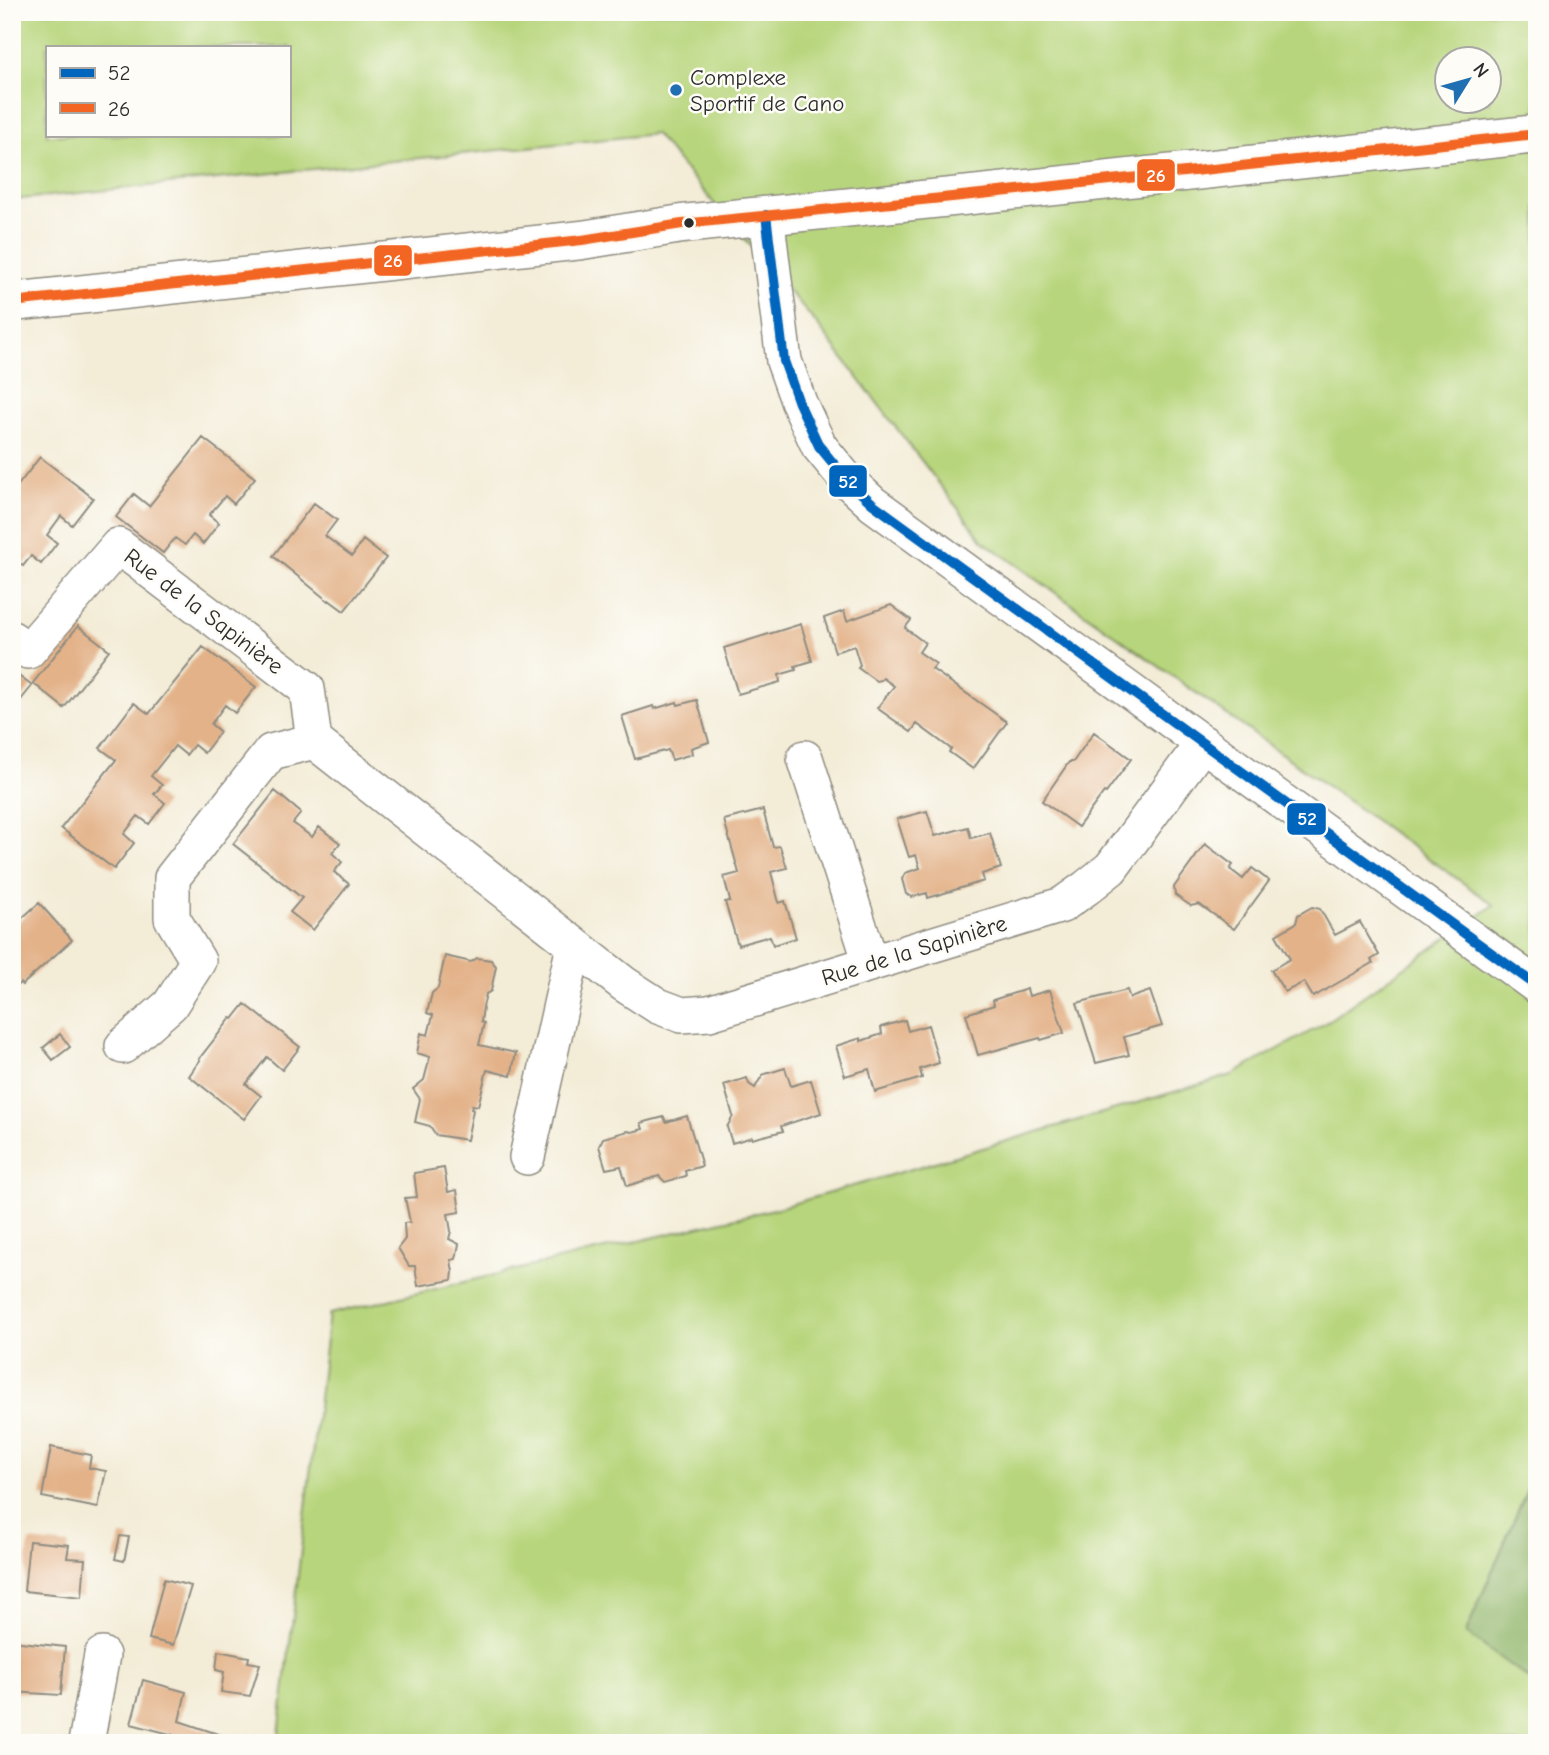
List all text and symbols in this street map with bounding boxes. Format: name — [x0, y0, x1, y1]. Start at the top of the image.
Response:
legend — [46, 46, 290, 136]
north arrow — [1434, 46, 1504, 116]
text: N — [1468, 59, 1493, 82]
text: 52 — [108, 61, 130, 85]
place label: Complexe Sportif de Cano — [690, 64, 844, 117]
marker: Complexe Sportif de Cano — [668, 82, 684, 98]
text: 26 — [108, 97, 130, 121]
line badge: 26 — [1136, 158, 1176, 192]
text: 26 — [1146, 165, 1166, 187]
unlabelled marker — [682, 216, 696, 230]
line badge: 26 — [373, 244, 413, 277]
text: 26 — [383, 250, 403, 272]
line badge: 52 — [828, 464, 868, 498]
text: 52 — [838, 471, 858, 493]
street label: Rue de la Sapinière — [119, 543, 289, 680]
line badge: 52 — [1286, 802, 1327, 836]
text: 52 — [1297, 808, 1317, 830]
street label: Rue de la Sapinière — [818, 909, 1010, 992]

